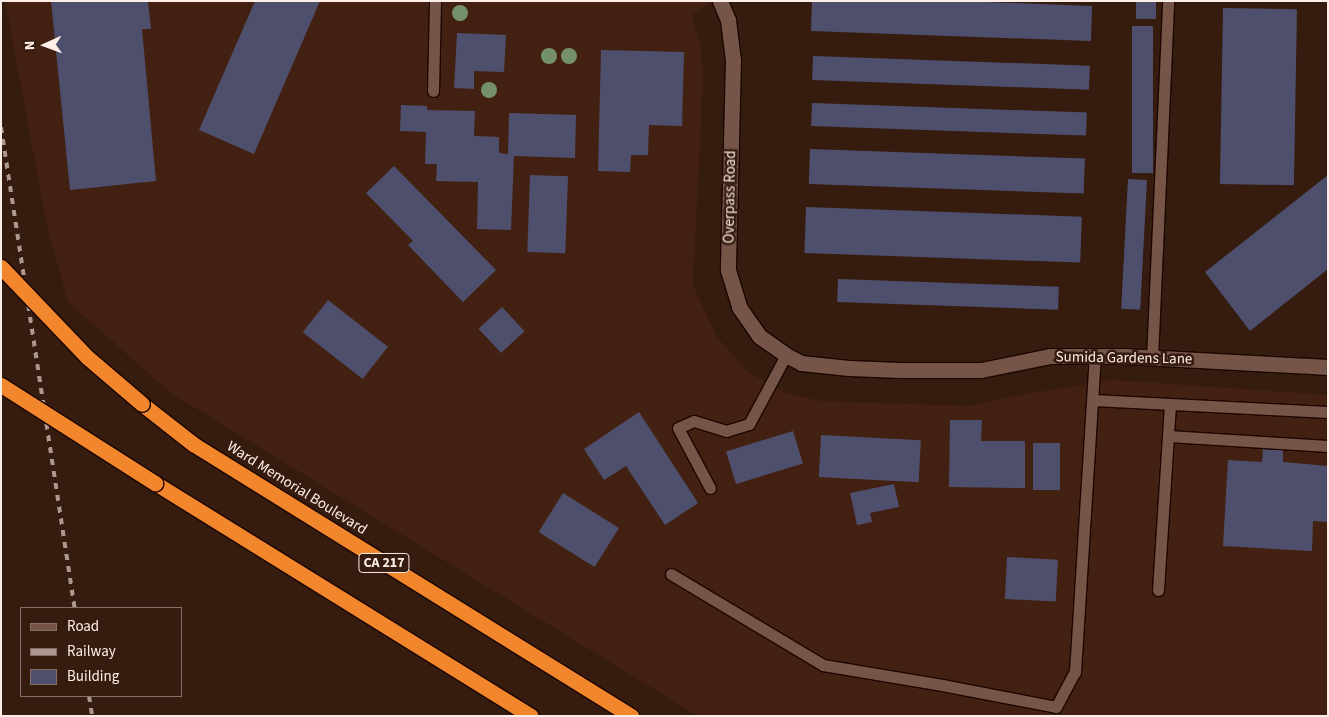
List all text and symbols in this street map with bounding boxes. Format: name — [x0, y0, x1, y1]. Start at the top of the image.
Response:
north arrow — [20, 20, 70, 70]
text: N — [20, 41, 40, 51]
street label: Overpass Road — [720, 150, 740, 244]
street label: Sumida Gardens Lane — [1055, 348, 1193, 368]
street label: Ward Memorial Boulevard — [224, 438, 370, 538]
road number: CA 217 — [358, 552, 410, 574]
legend — [20, 607, 182, 697]
text: Road — [67, 616, 99, 637]
text: Railway — [67, 641, 116, 662]
text: Building — [67, 666, 119, 687]

